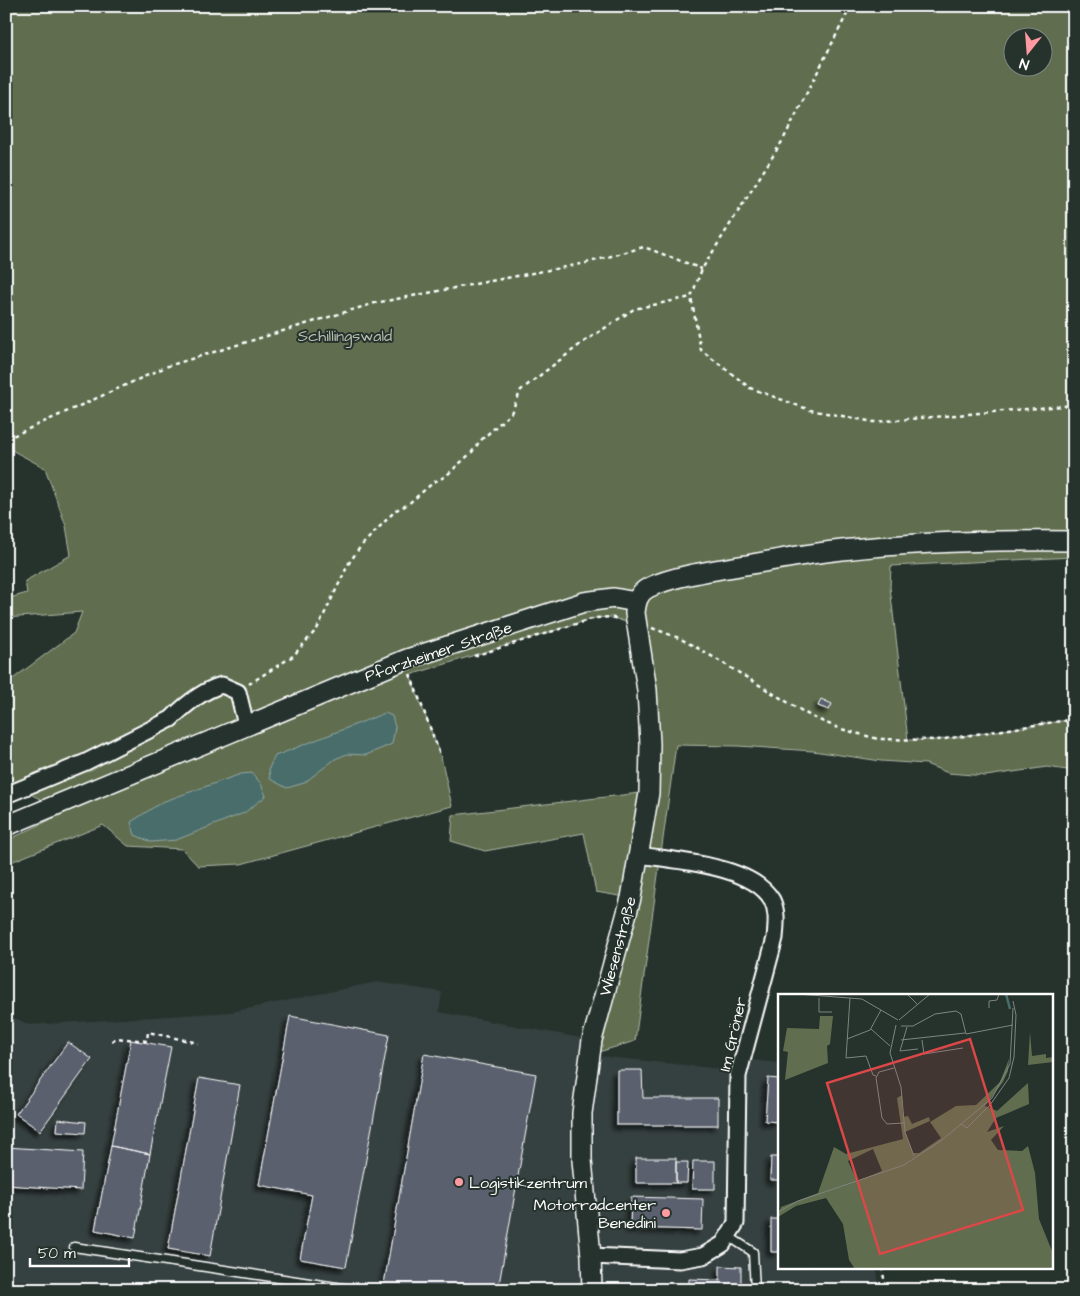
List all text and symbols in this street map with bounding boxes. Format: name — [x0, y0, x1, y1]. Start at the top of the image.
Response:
north arrow — [1002, 28, 1052, 78]
text: N — [1017, 53, 1032, 74]
park label: Schillingswald — [298, 325, 392, 348]
street label: Pforzheimer Straße — [362, 616, 515, 688]
street label: Wiesenstraße — [594, 894, 642, 999]
inset map — [778, 994, 1052, 1268]
street label: Im Gröner — [714, 995, 752, 1074]
place label: Logistikzentrum — [469, 1172, 588, 1195]
marker: Logistikzentrum — [453, 1176, 465, 1188]
place label: Motorradcenter Benedini — [534, 1194, 657, 1234]
marker: Motorradcenter Benedini — [660, 1207, 672, 1219]
scale bar — [30, 1236, 129, 1268]
text: 50 m — [38, 1243, 76, 1264]

